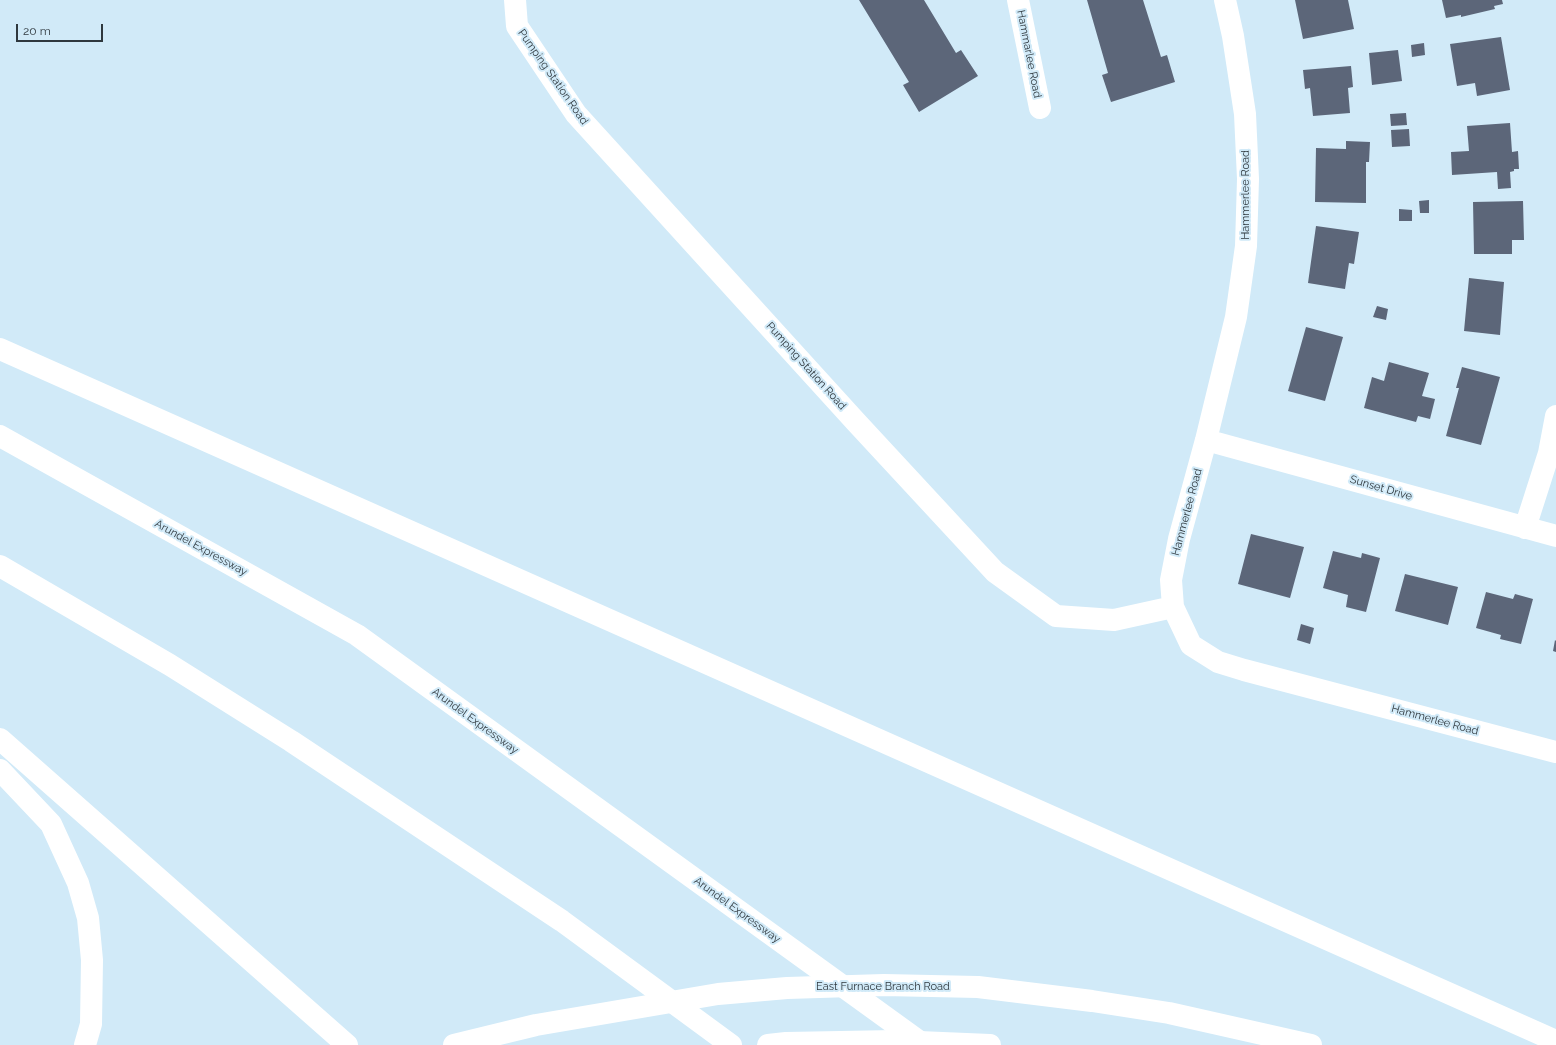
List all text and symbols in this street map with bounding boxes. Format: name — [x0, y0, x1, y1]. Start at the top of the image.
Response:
street label: Hammarlee Road — [1014, 9, 1044, 99]
scale bar — [18, 16, 105, 42]
text: 20 m — [23, 24, 51, 38]
street label: Pumping Station Road — [515, 27, 591, 127]
street label: Hammerlee Road — [1239, 150, 1253, 240]
street label: Pumping Station Road — [763, 320, 849, 412]
street label: Hammerlee Road — [1169, 467, 1205, 557]
street label: Sunset Drive — [1348, 473, 1414, 503]
street label: Arundel Expressway — [152, 517, 250, 579]
street label: Arundel Expressway — [429, 685, 521, 757]
street label: Hammerlee Road — [1390, 702, 1480, 738]
street label: Arundel Expressway — [691, 874, 783, 946]
street label: East Furnace Branch Road — [816, 980, 950, 994]

